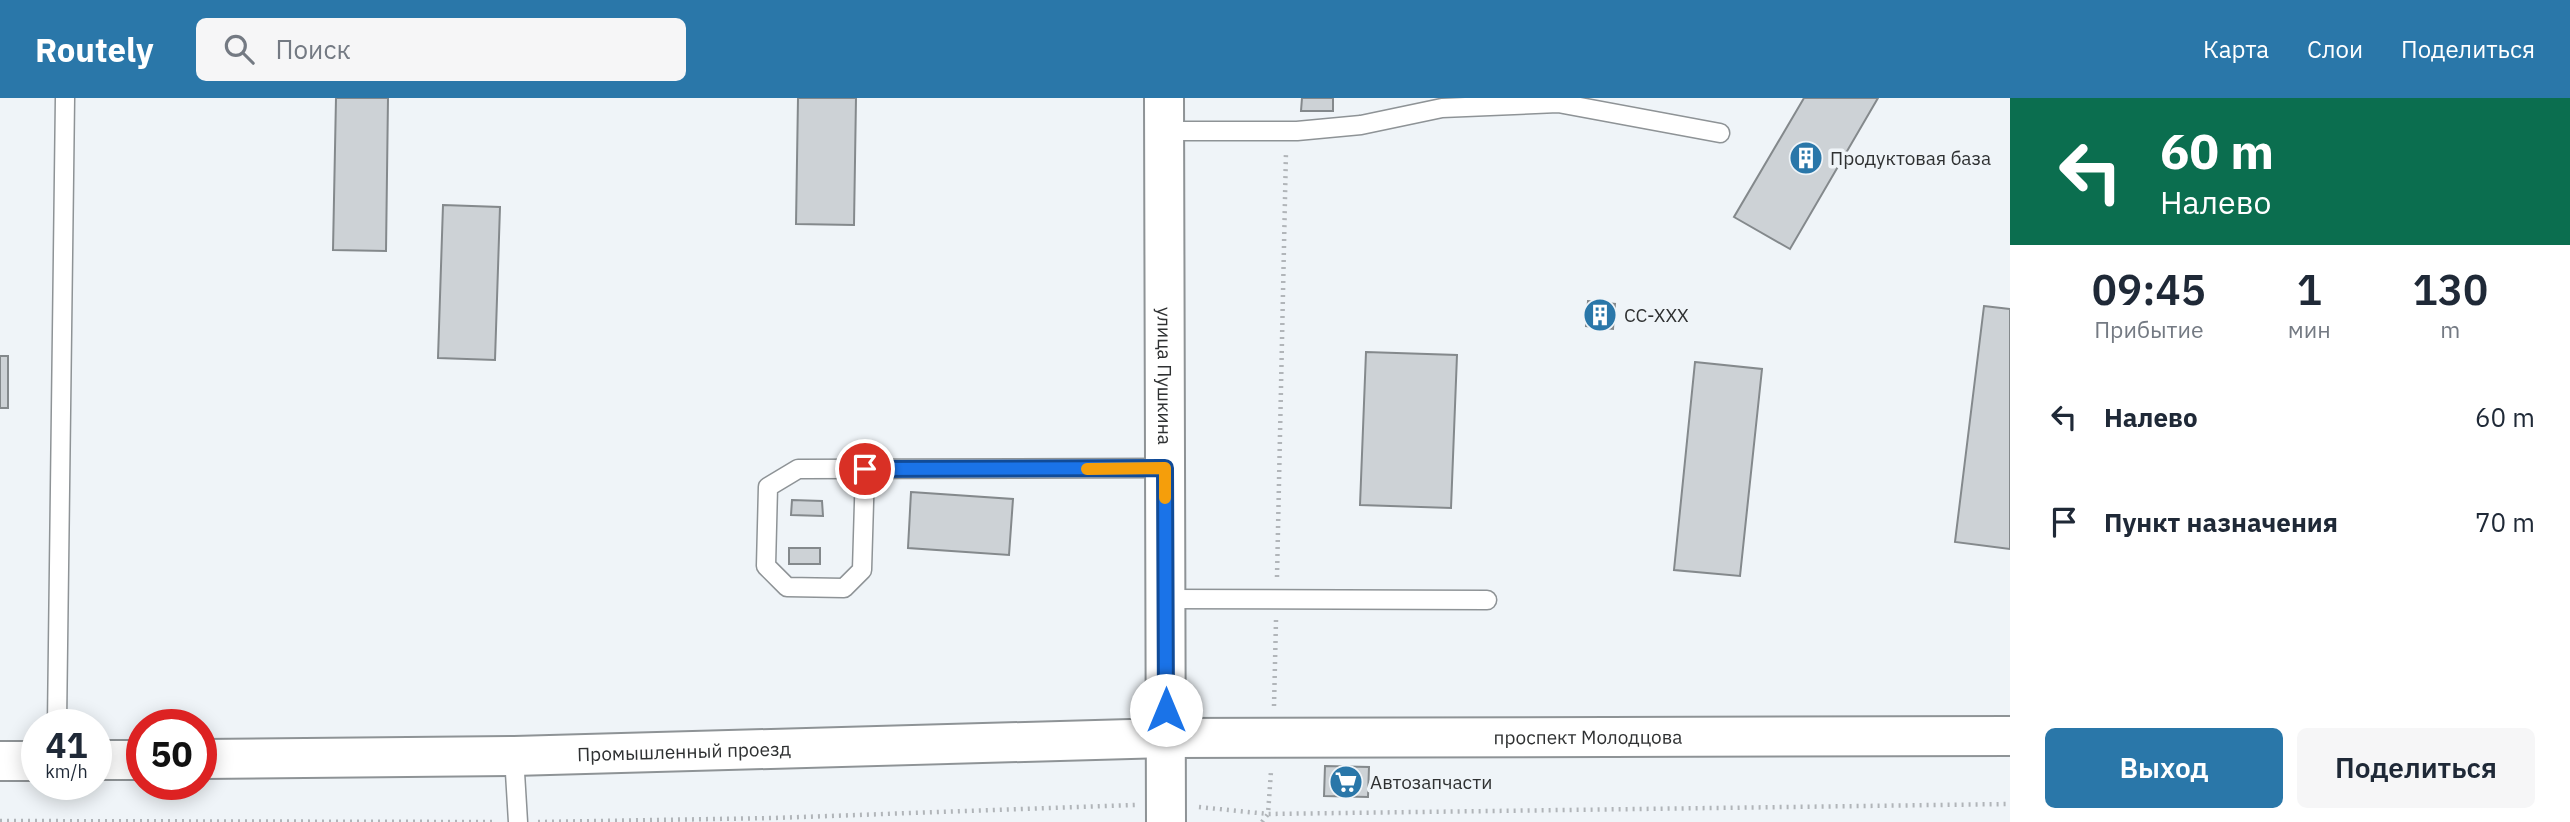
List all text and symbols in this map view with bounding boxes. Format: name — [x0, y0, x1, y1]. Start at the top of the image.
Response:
search box — [196, 18, 686, 81]
text: Routely — [35, 28, 154, 71]
icon: search — [220, 30, 258, 68]
text: Поиск — [276, 32, 351, 66]
text: Карта — [2203, 33, 2269, 65]
text: Слои — [2307, 33, 2363, 65]
text: Поделиться — [2401, 33, 2535, 65]
text: 60 m — [2160, 119, 2274, 182]
icon: left — [2045, 126, 2136, 217]
building icon: Продуктовая база — [1787, 139, 1825, 177]
place label: Продуктовая база — [1830, 146, 1991, 170]
text: Налево — [2160, 181, 2271, 223]
text: 09:45 — [2092, 262, 2206, 317]
text: 1 — [2297, 262, 2322, 317]
text: 130 — [2413, 262, 2488, 317]
building icon: СС-ХХХ — [1581, 296, 1619, 334]
place label: СС-ХХХ — [1624, 303, 1689, 327]
street label: улица Пушкина — [1153, 307, 1177, 445]
text: Прибытие — [2094, 314, 2204, 344]
text: мин — [2288, 314, 2331, 344]
text: m — [2440, 314, 2460, 344]
icon: left — [2045, 398, 2083, 436]
text: Налево — [2104, 400, 2198, 434]
text: 60 m — [2475, 400, 2535, 434]
pin — [835, 439, 895, 499]
icon: arrive — [846, 450, 884, 488]
icon: arrive — [2045, 503, 2083, 541]
text: Пункт назначения — [2104, 505, 2338, 539]
text: 70 m — [2475, 505, 2535, 539]
position arrow — [1129, 673, 1203, 747]
speed limit sign: 50 — [126, 709, 217, 800]
text: 41 — [45, 722, 88, 768]
street label: проспект Молодцова — [1494, 725, 1682, 749]
button: Выход — [2045, 728, 2283, 808]
button: Поделиться — [2297, 728, 2535, 808]
street label: Промышленный проезд — [577, 736, 791, 766]
text: km/h — [45, 760, 88, 783]
supermarket icon: Автозапчасти — [1327, 763, 1365, 801]
place label: Автозапчасти — [1370, 770, 1492, 794]

